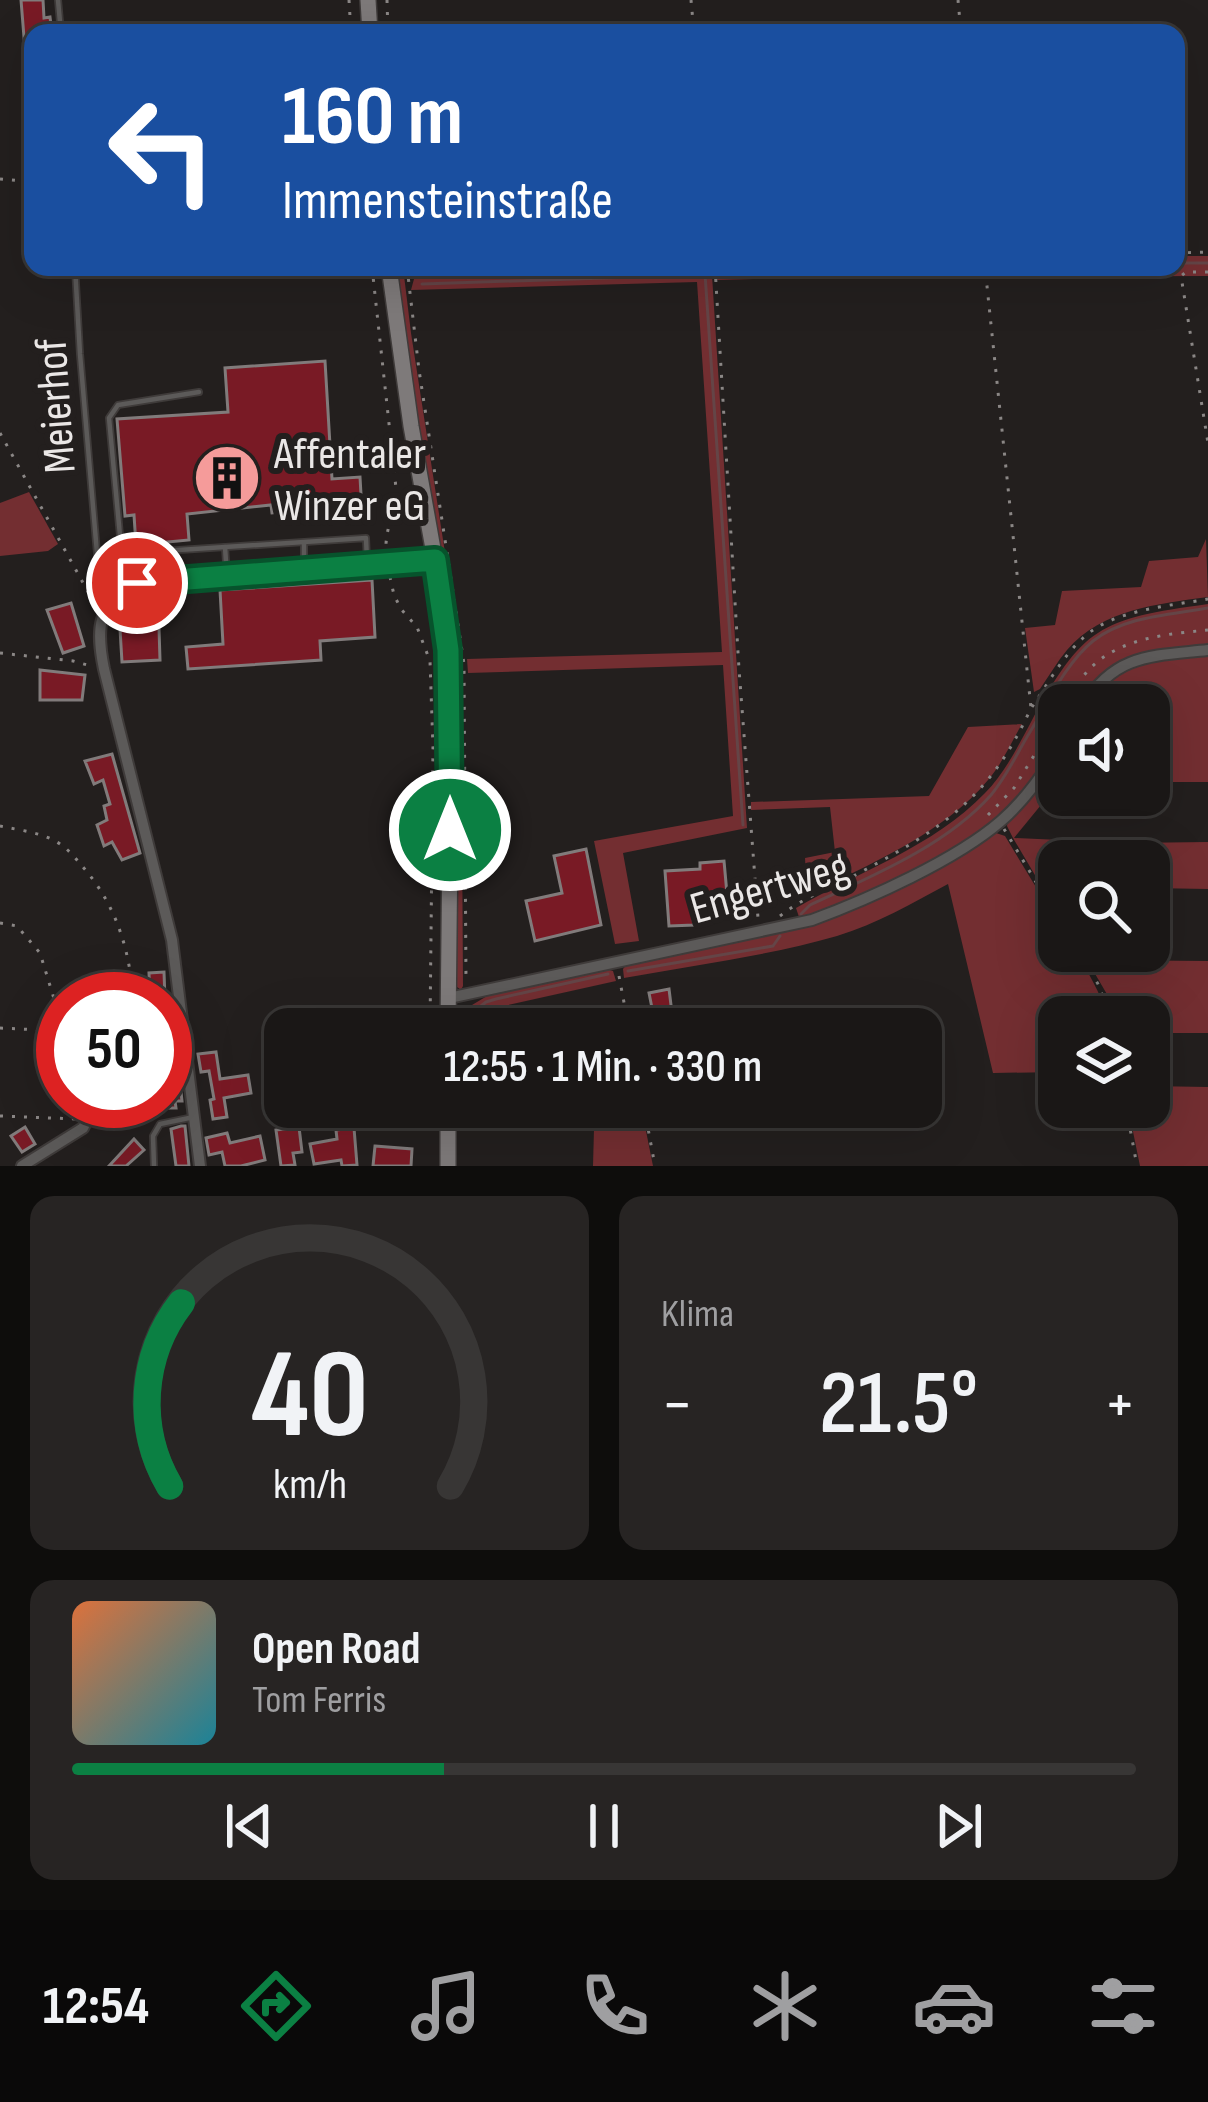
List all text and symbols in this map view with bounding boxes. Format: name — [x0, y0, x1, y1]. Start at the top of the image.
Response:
text: 160 m — [282, 67, 463, 168]
icon: left — [84, 72, 240, 228]
text: Immensteinstraße — [282, 169, 613, 234]
street label: Meierhof — [24, 336, 89, 475]
place label: Affentaler Winzer eG — [273, 427, 426, 534]
building icon: Affentaler Winzer eG — [192, 443, 262, 513]
pin — [86, 532, 188, 634]
icon: arrive — [104, 550, 170, 616]
map controls — [1038, 684, 1170, 1128]
button: sound — [1038, 684, 1170, 816]
position arrow — [387, 767, 513, 893]
street label: Engertweg — [684, 840, 855, 937]
button: search — [1038, 840, 1170, 972]
speed limit sign: 50 — [36, 972, 192, 1128]
button: layers — [1038, 996, 1170, 1128]
text: 12:55 · 1 Min. · 330 m — [444, 1040, 762, 1095]
text: Klima — [661, 1291, 734, 1338]
text: 40 — [251, 1323, 368, 1472]
text: 21.5° — [819, 1351, 978, 1459]
text: − — [661, 1366, 693, 1445]
text: + — [1104, 1366, 1136, 1445]
text: km/h — [272, 1459, 347, 1511]
text: Open Road — [252, 1622, 420, 1677]
text: Tom Ferris — [252, 1677, 386, 1724]
icon: previous — [216, 1793, 282, 1859]
icon: pause — [571, 1793, 637, 1859]
icon: next — [926, 1793, 992, 1859]
icon: directions — [234, 1964, 318, 2048]
icon: music — [404, 1964, 488, 2048]
icon: phone — [573, 1964, 657, 2048]
icon: climate — [743, 1964, 827, 2048]
icon: car — [912, 1964, 996, 2048]
icon: filters — [1081, 1964, 1165, 2048]
text: 12:54 — [43, 1974, 149, 2039]

